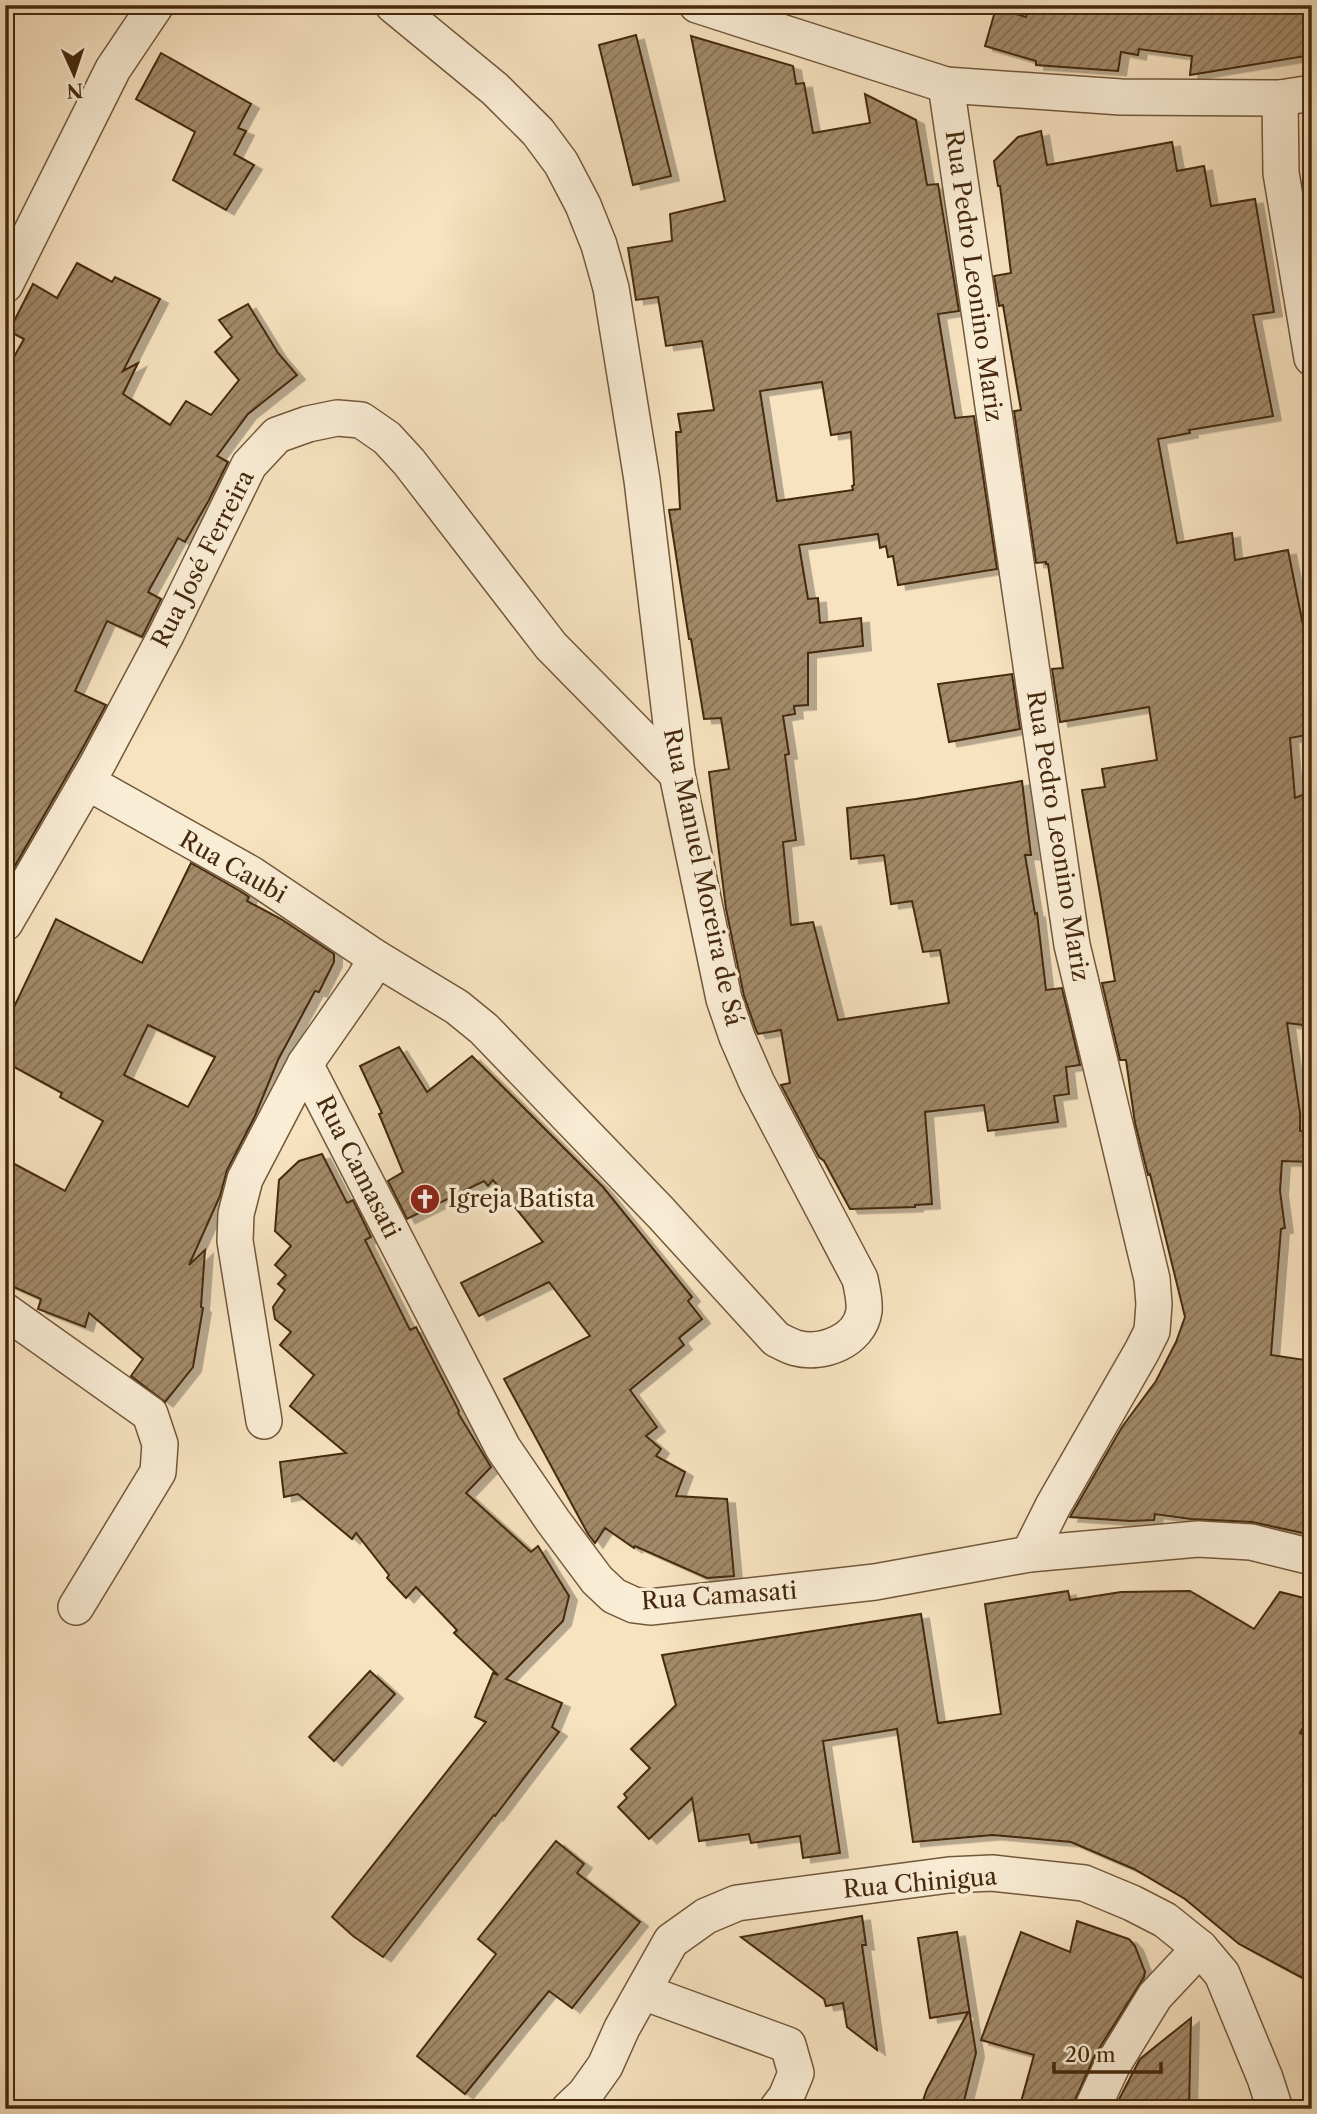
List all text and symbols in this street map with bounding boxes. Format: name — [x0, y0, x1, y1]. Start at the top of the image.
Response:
north arrow — [38, 38, 108, 108]
text: N — [66, 79, 84, 102]
street label: Rua Pedro Leonino Mariz — [940, 128, 1009, 424]
street label: Rua José Ferreira — [145, 465, 260, 653]
street label: Rua Pedro Leonino Mariz — [1021, 688, 1096, 983]
street label: Rua Manuel Moreira de Sá — [658, 725, 749, 1029]
street label: Rua Caubi — [175, 824, 292, 909]
street label: Rua Camasati — [310, 1091, 407, 1243]
church icon: Igreja Batista — [408, 1182, 442, 1216]
place label: Igreja Batista — [448, 1184, 595, 1213]
street label: Rua Camasati — [640, 1576, 798, 1615]
street label: Rua Chinigua — [842, 1861, 998, 1904]
scale bar — [1054, 2030, 1161, 2074]
text: 20 m — [1065, 2042, 1116, 2067]

